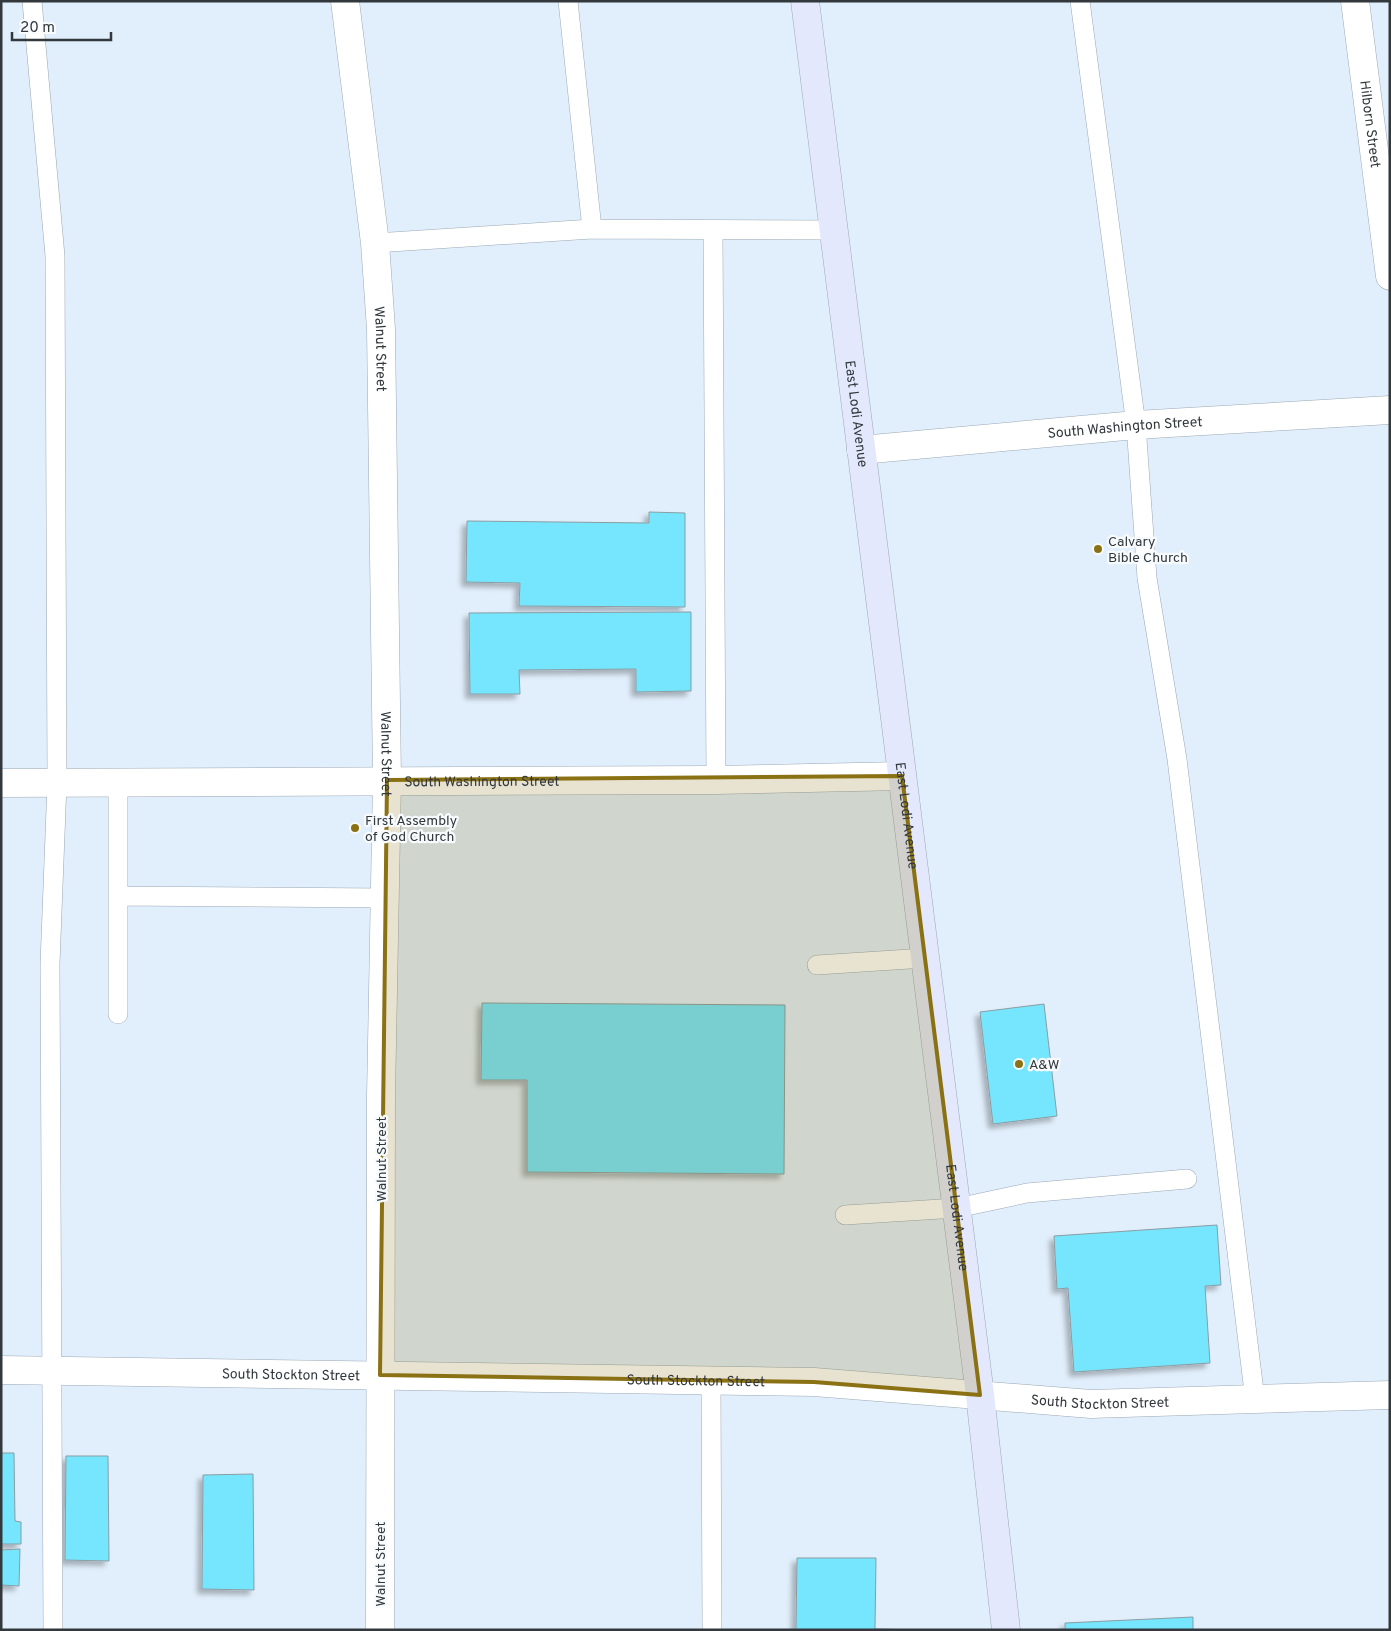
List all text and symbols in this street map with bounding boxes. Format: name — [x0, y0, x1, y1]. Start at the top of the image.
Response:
scale bar — [12, 10, 111, 42]
text: 20 m — [20, 19, 55, 38]
street label: Hilborn Street — [1355, 79, 1383, 169]
street label: Walnut Street — [369, 306, 389, 392]
street label: East Lodi Avenue — [840, 359, 870, 468]
street label: South Washington Street — [1047, 414, 1203, 443]
place label: Calvary Bible Church — [1108, 534, 1188, 567]
marker: Calvary Bible Church — [1092, 543, 1104, 555]
street label: Walnut Street — [376, 711, 394, 797]
street label: East Lodi Avenue — [891, 761, 921, 870]
street label: South Washington Street — [404, 774, 560, 791]
place label: First Assembly of God Church — [365, 813, 457, 846]
marker: First Assembly of God Church — [349, 822, 361, 834]
place label: A&W — [1029, 1057, 1060, 1074]
marker: A&W — [1013, 1058, 1025, 1070]
street label: Walnut Street — [374, 1116, 391, 1202]
street label: East Lodi Avenue — [941, 1163, 971, 1272]
street label: South Stockton Street — [222, 1366, 360, 1385]
street label: South Stockton Street — [627, 1372, 765, 1391]
street label: South Stockton Street — [1030, 1392, 1170, 1414]
street label: Walnut Street — [373, 1521, 390, 1607]

